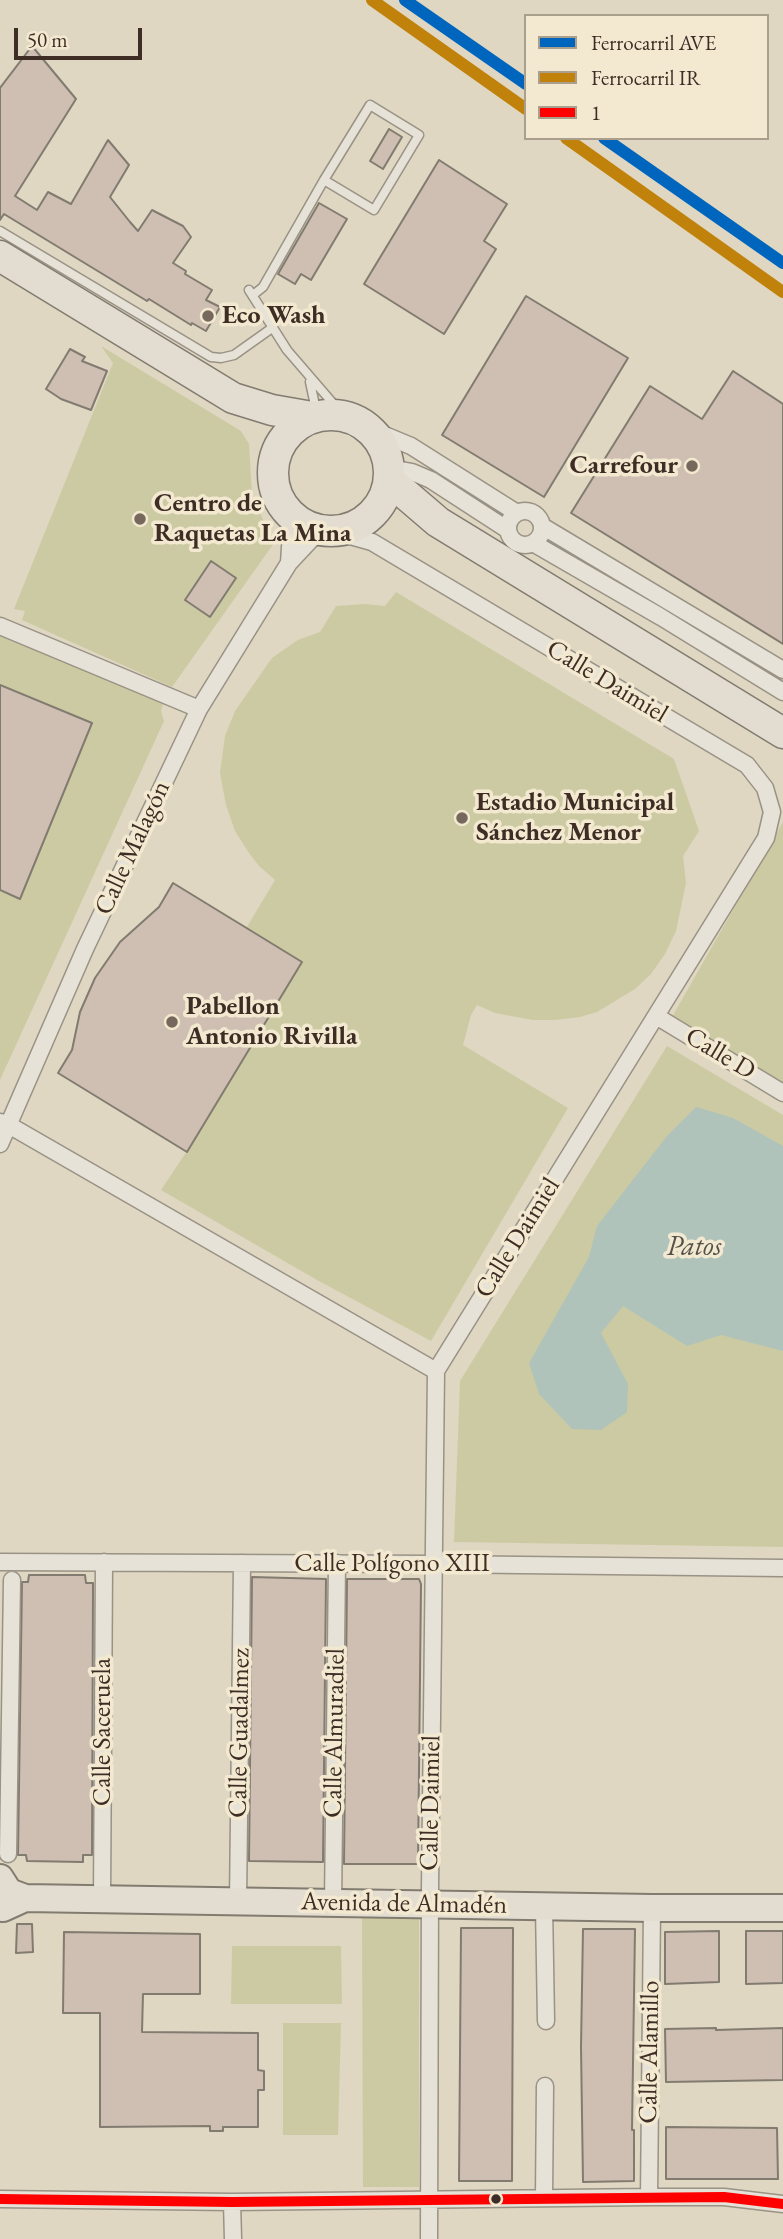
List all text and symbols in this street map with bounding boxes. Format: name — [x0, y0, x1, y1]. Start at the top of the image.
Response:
scale bar — [18, 14, 145, 58]
legend — [524, 14, 769, 140]
text: 50 m — [27, 26, 68, 53]
text: Ferrocarril AVE — [591, 29, 716, 56]
text: Ferrocarril IR — [591, 64, 701, 91]
text: 1 — [591, 99, 601, 126]
place label: Eco Wash — [222, 300, 326, 332]
marker: Eco Wash — [200, 308, 216, 324]
place label: Carrefour — [570, 450, 678, 482]
marker: Carrefour — [684, 458, 700, 474]
place label: Centro de Raquetas La Mina — [154, 488, 351, 550]
marker: Centro de Raquetas La Mina — [132, 511, 148, 527]
street label: Calle Daimiel — [541, 634, 673, 730]
street label: Calle Malagón — [88, 776, 178, 920]
place label: Estadio Municipal Sánchez Menor — [476, 787, 674, 848]
marker: Estadio Municipal Sánchez Menor — [454, 810, 470, 826]
place label: Pabellon Antonio Rivilla — [186, 991, 357, 1052]
marker: Pabellon Antonio Rivilla — [164, 1014, 180, 1030]
street label: Calle D — [679, 1021, 761, 1087]
street label: Calle Daimiel — [469, 1172, 567, 1304]
water label: Patos — [667, 1230, 721, 1264]
street label: Calle Polígono XIII — [294, 1548, 490, 1580]
street label: Calle Guadalmez — [223, 1648, 257, 1818]
street label: Calle Almuradiel — [318, 1648, 352, 1818]
street label: Calle Saceruela — [87, 1658, 119, 1806]
street label: Calle Daimiel — [414, 1735, 448, 1871]
street label: Avenida de Almadén — [301, 1887, 507, 1921]
street label: Calle Alamillo — [633, 1980, 667, 2124]
unlabelled marker — [489, 2192, 503, 2206]

